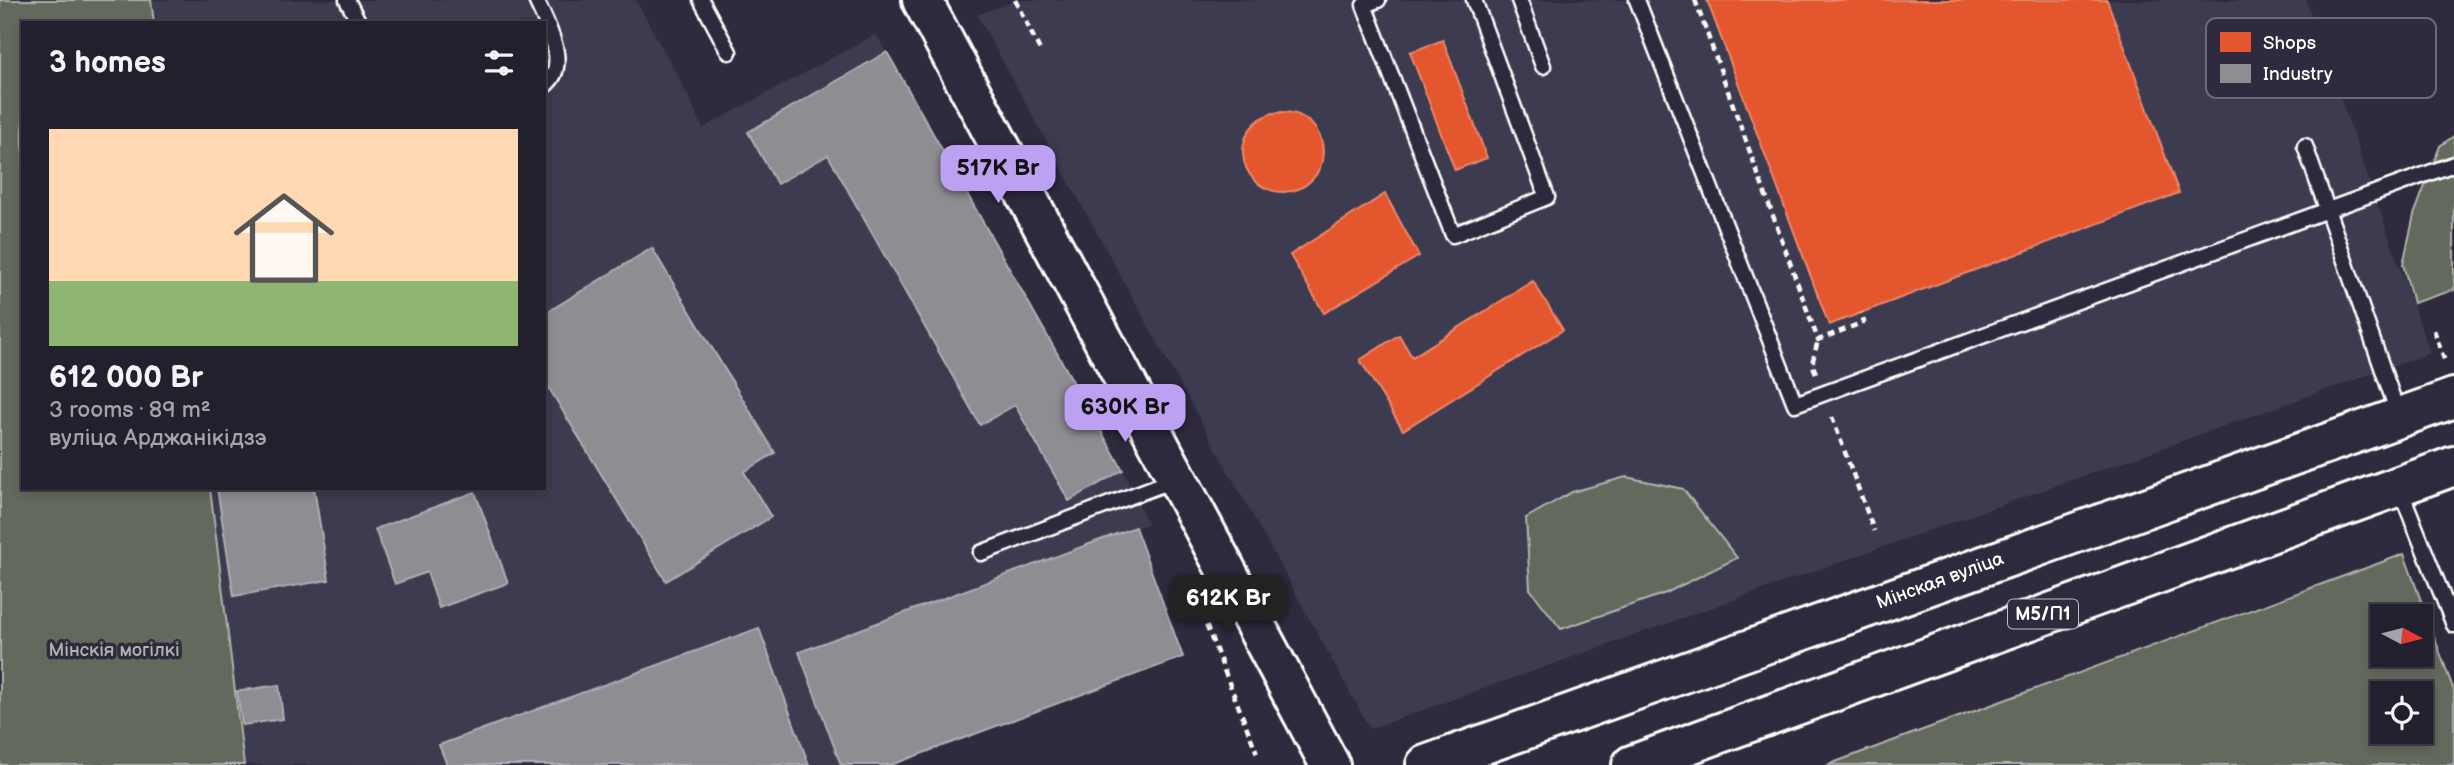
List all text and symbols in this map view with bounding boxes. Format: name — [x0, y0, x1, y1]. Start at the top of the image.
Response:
legend — [2206, 18, 2436, 98]
text: Shops — [2263, 32, 2316, 55]
icon: filters — [480, 44, 518, 82]
text: 3 homes — [49, 45, 166, 81]
text: Industry — [2263, 63, 2333, 86]
pin: 517K Br — [933, 146, 1063, 205]
text: 517K Br — [957, 154, 1039, 182]
icon: home — [221, 175, 347, 301]
text: 612 000 Br — [49, 360, 203, 396]
pin: 630K Br — [1060, 384, 1190, 444]
text: 630K Br — [1081, 393, 1169, 421]
text: 3 rooms · 89 m² — [49, 396, 211, 424]
text: вуліца Арджанікідзэ — [49, 424, 267, 452]
street label: Мінская вуліца — [1873, 547, 2007, 615]
pin: 612K Br — [1163, 576, 1293, 635]
text: 612K Br — [1186, 584, 1270, 612]
road number: М5/П1 — [2008, 600, 2078, 628]
north arrow — [2370, 604, 2432, 667]
map controls — [2370, 604, 2433, 744]
park label: Мінскія могілкі — [48, 639, 180, 662]
button: locate — [2370, 681, 2433, 744]

